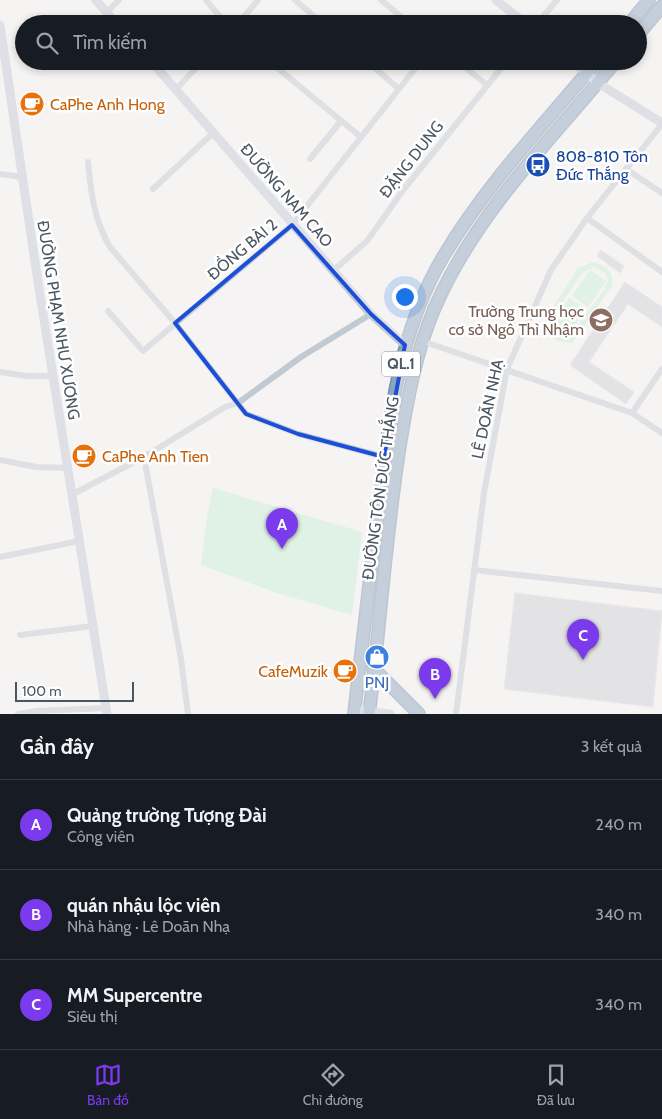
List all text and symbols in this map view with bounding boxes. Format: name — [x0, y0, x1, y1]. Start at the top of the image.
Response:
search box — [15, 15, 647, 70]
icon: search — [33, 29, 61, 57]
text: Tìm kiếm — [73, 31, 147, 54]
cafe icon: CaPhe Anh Hong — [19, 91, 45, 117]
place label: CaPhe Anh Hong — [50, 95, 166, 114]
street label: ĐẶNG DUNG — [375, 117, 447, 202]
street label: ĐƯỜNG NAM CAO — [237, 140, 337, 251]
place label: 808-810 Tôn Đức Thắng — [556, 147, 648, 184]
bus stop icon: 808-810 Tôn Đức Thắng — [525, 152, 551, 178]
street label: ĐỒNG BÀI 2 — [202, 213, 281, 284]
street label: ĐƯỜNG PHẠM NHƯ XƯƠNG — [33, 219, 84, 421]
your location — [392, 284, 418, 310]
place label: Trường Trung học cơ sở Ngô Thì Nhậm — [448, 302, 584, 339]
school or university icon: Trường Trung học cơ sở Ngô Thì Nhậm — [588, 307, 614, 333]
road number: QL.1 — [382, 352, 420, 376]
street label: LÊ DOÃN NHẠ — [468, 357, 507, 461]
street label: ĐƯỜNG TÔN ĐỨC THẮNG — [355, 395, 403, 581]
cafe icon: CaPhe Anh Tien — [71, 443, 97, 469]
place label: CaPhe Anh Tien — [102, 447, 209, 466]
pin: A — [266, 508, 298, 549]
pin: C — [567, 619, 599, 660]
shop icon: PNJ — [364, 644, 390, 670]
cafe icon: CafeMuzik — [332, 658, 358, 684]
pin: B — [419, 658, 451, 699]
place label: CafeMuzik — [258, 662, 329, 681]
place label: PNJ — [365, 673, 389, 692]
scale bar — [15, 679, 134, 702]
text: 100 m — [22, 682, 62, 700]
text: Gần đây — [20, 734, 94, 759]
text: 3 kết quả — [581, 737, 642, 756]
text: Quảng trường Tượng Đài — [67, 804, 266, 827]
text: A — [31, 815, 41, 834]
text: 240 m — [596, 815, 642, 834]
text: Công viên — [67, 827, 134, 846]
text: quán nhậu lộc viên — [67, 894, 221, 917]
text: B — [31, 905, 41, 924]
text: 340 m — [595, 905, 642, 924]
text: Nhà hàng · Lê Doãn Nhạ — [67, 917, 230, 936]
text: MM Supercentre — [67, 984, 202, 1007]
text: C — [31, 995, 41, 1014]
text: 340 m — [595, 995, 642, 1014]
text: Siêu thị — [67, 1007, 117, 1026]
tab: Bản đồ — [87, 1061, 129, 1109]
tab: Chỉ đường — [303, 1061, 363, 1109]
tab: Đã lưu — [537, 1061, 575, 1109]

